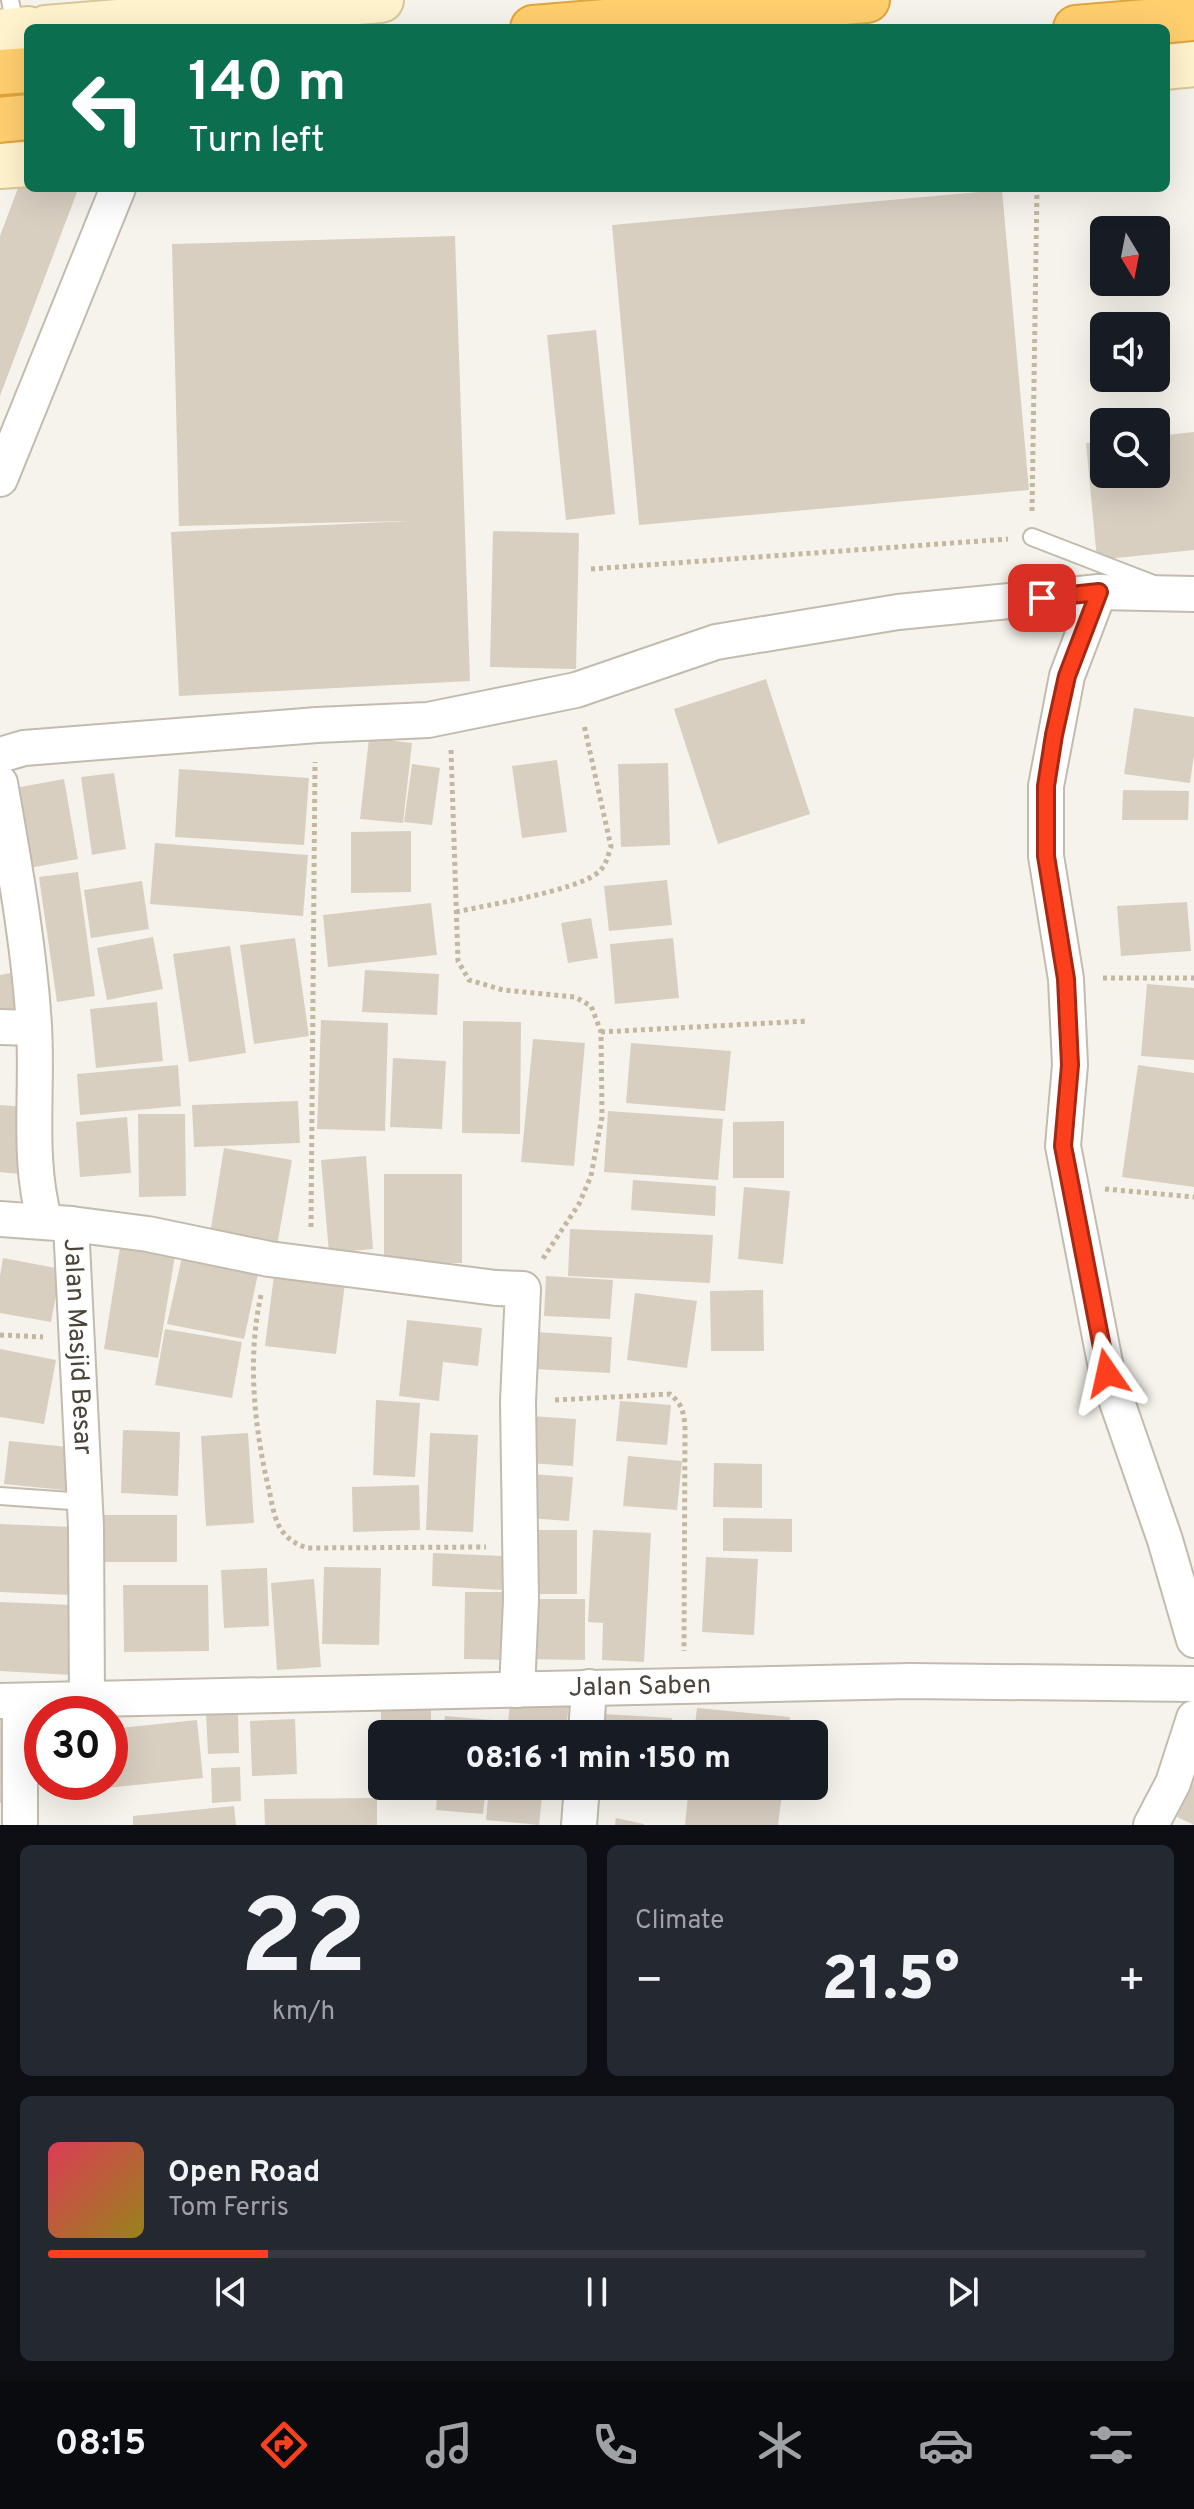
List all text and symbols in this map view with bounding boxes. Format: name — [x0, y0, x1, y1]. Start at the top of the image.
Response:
text: 140 m — [188, 50, 346, 120]
icon: left — [56, 56, 160, 160]
text: Turn left — [188, 119, 325, 165]
north arrow — [1090, 216, 1170, 296]
map controls — [1090, 216, 1170, 488]
button: sound — [1090, 312, 1170, 392]
button: search — [1090, 408, 1170, 488]
pin — [1008, 564, 1076, 632]
icon: arrive — [1020, 576, 1064, 620]
street label: Jalan Masjid Besar — [55, 1238, 99, 1456]
position arrow — [1065, 1331, 1149, 1415]
street label: Jalan Saben — [568, 1669, 712, 1705]
speed limit sign: 30 — [24, 1696, 128, 1800]
text: 08:16 · 1 min · 150 m — [465, 1741, 731, 1778]
text: 22 — [240, 1878, 367, 2010]
text: Climate — [635, 1905, 724, 1938]
text: 21.5° — [821, 1945, 960, 2021]
text: − — [635, 1955, 663, 2011]
text: + — [1118, 1955, 1146, 2011]
text: km/h — [272, 1996, 335, 2029]
text: Open Road — [168, 2155, 320, 2192]
text: Tom Ferris — [168, 2192, 289, 2225]
icon: previous — [209, 2270, 253, 2314]
icon: pause — [575, 2270, 619, 2314]
icon: next — [941, 2270, 985, 2314]
icon: directions — [256, 2417, 312, 2473]
icon: music — [421, 2417, 477, 2473]
icon: phone — [587, 2417, 643, 2473]
icon: climate — [752, 2417, 808, 2473]
icon: car — [918, 2417, 974, 2473]
icon: filters — [1083, 2417, 1139, 2473]
text: 08:15 — [55, 2422, 146, 2468]

